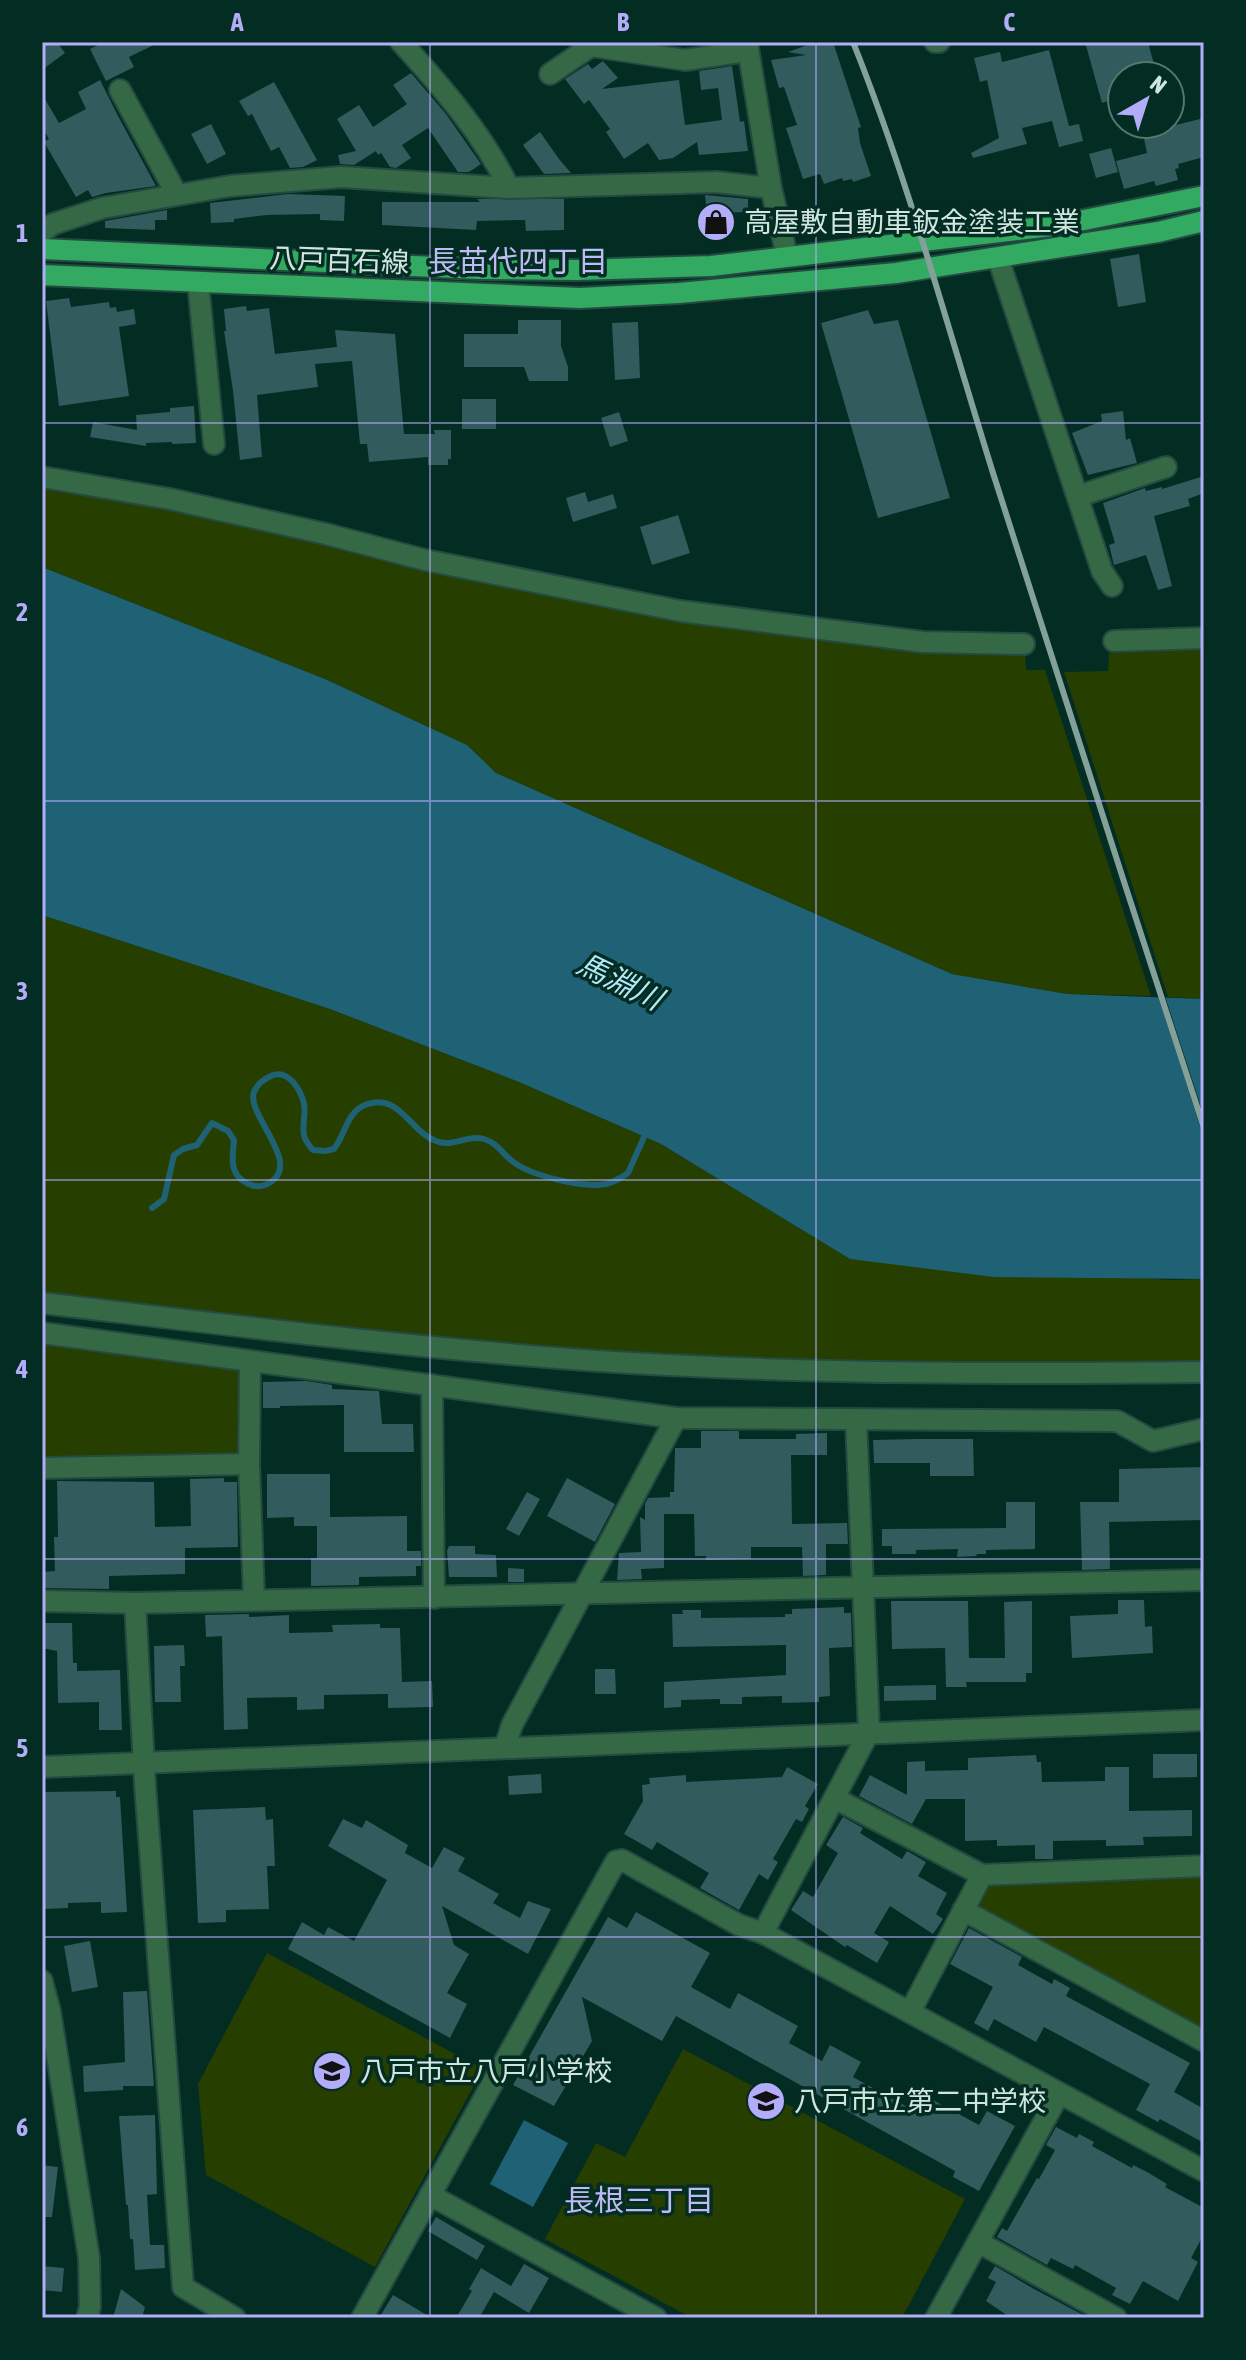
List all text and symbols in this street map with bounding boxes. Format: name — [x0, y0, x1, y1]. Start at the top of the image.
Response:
text: A — [230, 7, 244, 37]
text: B — [617, 7, 630, 37]
text: C — [1003, 7, 1015, 37]
north arrow — [1106, 60, 1186, 140]
text: N — [1145, 70, 1172, 99]
shop icon: 高屋敷自動車鈑金塗装工業 — [695, 201, 737, 243]
place label: 高屋敷自動車鈑金塗装工業 — [744, 206, 1080, 238]
text: 1 — [16, 218, 28, 248]
street label: 八戸百石線 — [268, 242, 410, 278]
district label: 長苗代四丁目 — [428, 244, 608, 278]
text: 2 — [16, 597, 28, 627]
water label: 馬淵川 — [572, 946, 671, 1017]
text: 3 — [16, 976, 28, 1006]
text: 4 — [15, 1354, 28, 1384]
text: 5 — [16, 1733, 28, 1763]
school or university icon: 八戸市立八戸小学校 — [311, 2050, 353, 2092]
place label: 八戸市立八戸小学校 — [360, 2055, 612, 2087]
school or university icon: 八戸市立第二中学校 — [745, 2080, 787, 2122]
place label: 八戸市立第二中学校 — [794, 2085, 1046, 2117]
text: 6 — [16, 2112, 28, 2142]
district label: 長根三丁目 — [564, 2183, 714, 2217]

